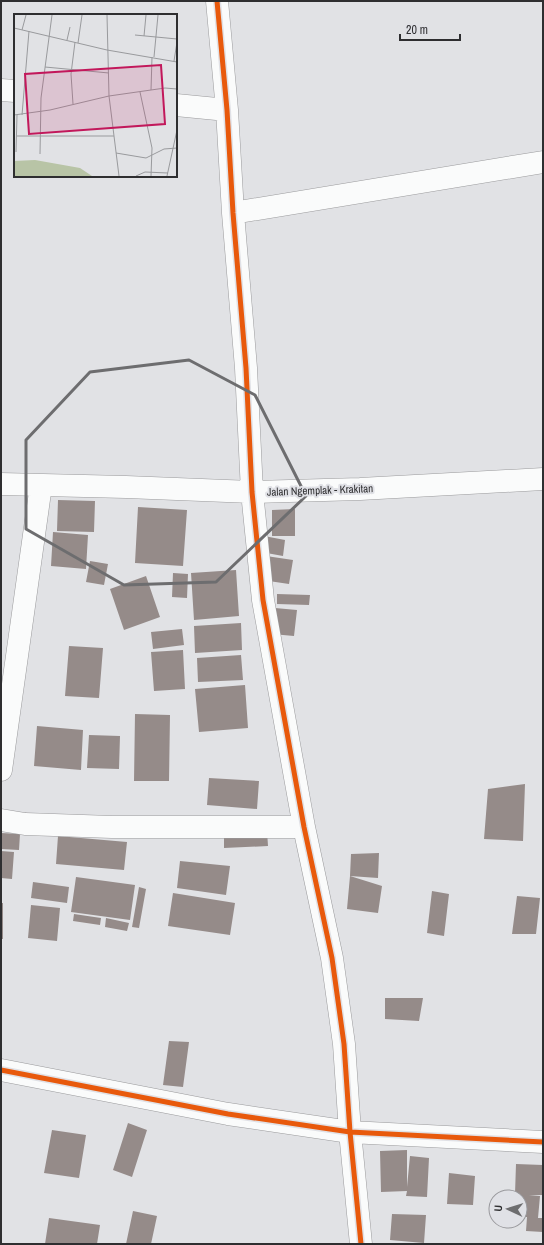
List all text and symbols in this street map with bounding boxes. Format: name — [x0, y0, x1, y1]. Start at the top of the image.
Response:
inset map — [14, 14, 177, 177]
scale bar — [400, 16, 460, 42]
text: 20 m — [406, 22, 428, 38]
street label: Jalan Ngemplak - Krakitan — [267, 481, 373, 499]
north arrow — [488, 1189, 528, 1229]
text: U — [491, 1205, 505, 1212]

